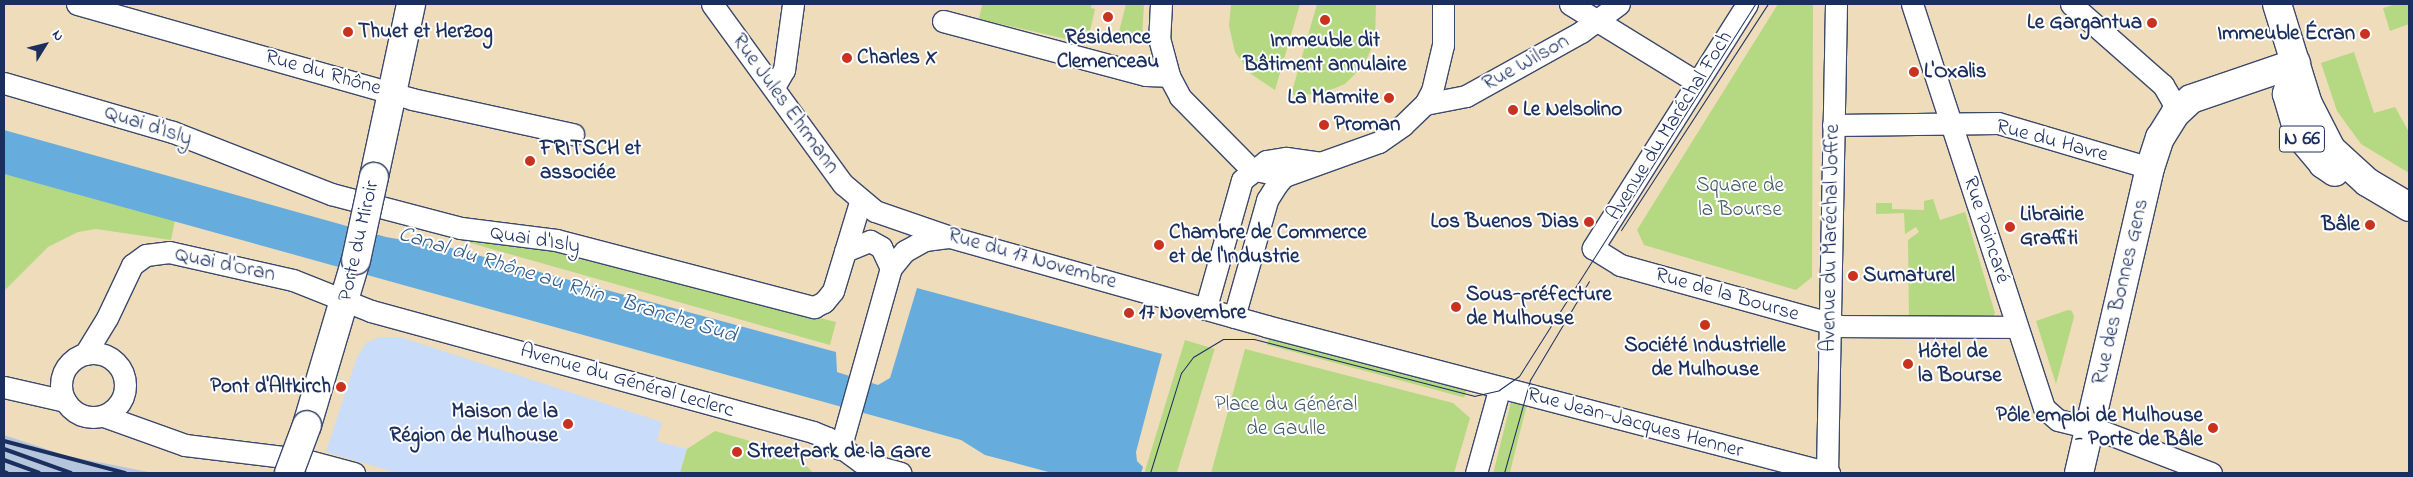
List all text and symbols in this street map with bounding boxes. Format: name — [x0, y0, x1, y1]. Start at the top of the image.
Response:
place label: Le Gargantua — [2027, 10, 2142, 36]
marker: Résidence Clemenceau — [1102, 11, 1114, 23]
marker: Immeuble dit Bâtiment annulaire — [1319, 14, 1331, 26]
marker: Le Gargantua — [2146, 17, 2158, 29]
place label: Thuet et Herzog — [358, 19, 493, 45]
north arrow — [20, 20, 70, 70]
place label: Immeuble Écran — [2217, 21, 2355, 47]
place label: Résidence Clemenceau — [1057, 25, 1159, 75]
text: N — [46, 26, 69, 46]
marker: Thuet et Herzog — [342, 26, 354, 38]
street label: Avenue du Maréchal Foch — [1601, 27, 1739, 225]
place label: Immeuble dit Bâtiment annulaire — [1243, 28, 1407, 78]
marker: Immeuble Écran — [2359, 28, 2371, 40]
street label: Rue Jules Ehrmann — [726, 29, 844, 179]
street label: Rue Wilson — [1478, 29, 1574, 97]
street label: Rue du Rhône — [262, 44, 384, 102]
place label: Charles X — [857, 45, 937, 71]
marker: Charles X — [841, 52, 853, 64]
place label: L'Oxalis — [1924, 59, 1986, 85]
marker: L'Oxalis — [1908, 66, 1920, 78]
place label: La Marmite — [1288, 85, 1379, 111]
marker: La Marmite — [1383, 92, 1395, 104]
place label: Le Nelsolino — [1523, 97, 1622, 123]
street label: Quai d'Isly — [101, 100, 195, 152]
marker: Le Nelsolino — [1507, 104, 1519, 116]
place label: Proman — [1334, 112, 1400, 138]
street label: Rue du Havre — [1993, 114, 2111, 168]
marker: Proman — [1318, 119, 1330, 131]
road number: N 66 — [2278, 122, 2326, 156]
street label: Avenue du Maréchal Joffre — [1816, 124, 1846, 352]
place label: FRITSCH et associée — [540, 136, 641, 186]
marker: FRITSCH et associée — [524, 155, 536, 167]
park label: Square de la Bourse — [1696, 173, 1784, 223]
street label: Rue Poincaré — [1957, 173, 2015, 287]
street label: Porte du Miroir — [333, 178, 385, 304]
street label: Rue des Bonnes Gens — [2087, 197, 2155, 387]
place label: Librairie Graffiti — [2020, 202, 2084, 252]
place label: Los Buenos Dias — [1430, 209, 1579, 235]
place label: Bâle — [2322, 212, 2360, 238]
marker: Los Buenos Dias — [1583, 216, 1595, 228]
marker: Bâle — [2364, 219, 2376, 231]
street label: Quai d'Isly — [488, 220, 582, 260]
place label: Chambre de Commerce et de l'Industrie — [1169, 220, 1367, 270]
marker: Librairie Graffiti — [2004, 221, 2016, 233]
water label: Canal du Rhône au Rhin - Branche Sud — [395, 222, 739, 350]
street label: Rue du 17 Novembre — [945, 223, 1119, 295]
marker: Chambre de Commerce et de l'Industrie — [1153, 239, 1165, 251]
street label: Quai d'Oran — [173, 242, 277, 288]
street label: Rue de la Bourse — [1652, 262, 1802, 328]
place label: Surnaturel — [1863, 263, 1955, 289]
marker: Surnaturel — [1847, 270, 1859, 282]
place label: Sous-préfecture de Mulhouse — [1466, 282, 1612, 332]
place label: 17 Novembre — [1139, 300, 1246, 326]
marker: Sous-préfecture de Mulhouse — [1450, 301, 1462, 313]
marker: 17 Novembre — [1123, 307, 1135, 319]
marker: Société Industrielle de Mulhouse — [1699, 319, 1711, 331]
place label: Société Industrielle de Mulhouse — [1624, 333, 1786, 383]
street label: Avenue du Général Leclerc — [517, 338, 737, 424]
place label: Hôtel de la Bourse — [1918, 339, 2002, 389]
marker: Hôtel de la Bourse — [1902, 358, 1914, 370]
place label: Pont d'Altkirch — [210, 374, 331, 400]
marker: Pont d'Altkirch — [335, 381, 347, 393]
street label: Rue Jean-Jacques Henner — [1524, 382, 1746, 464]
park label: Place du Général de Gaulle — [1215, 392, 1357, 442]
place label: Maison de la Région de Mulhouse — [390, 399, 558, 449]
place label: Pôle emploi de Mulhouse - Porte de Bâle — [1996, 403, 2203, 453]
marker: Maison de la Région de Mulhouse — [562, 418, 574, 430]
marker: Pôle emploi de Mulhouse - Porte de Bâle — [2207, 422, 2219, 434]
place label: Streetpark de la Gare — [747, 439, 931, 465]
marker: Streetpark de la Gare — [731, 446, 743, 458]

